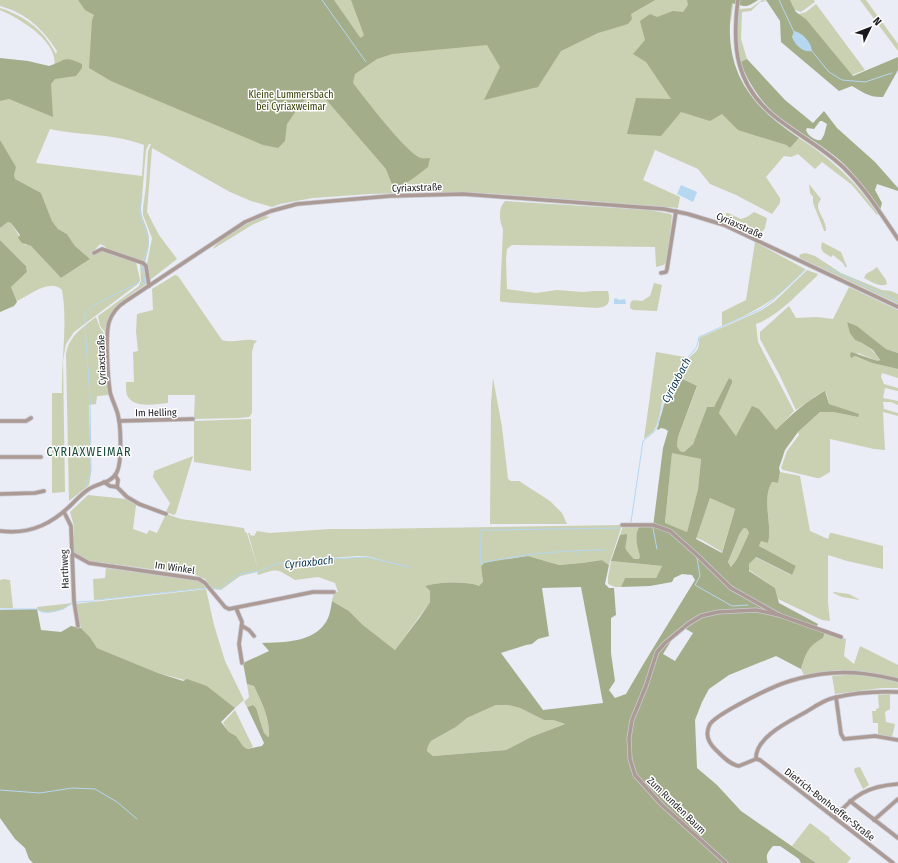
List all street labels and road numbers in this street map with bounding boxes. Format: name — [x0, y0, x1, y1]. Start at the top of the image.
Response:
street label: Cyriaxstraße — [392, 181, 442, 195]
street label: Cyriaxstraße — [714, 210, 765, 242]
street label: Cyriaxstraße — [95, 335, 109, 385]
street label: Im Helling — [135, 407, 177, 419]
street label: Harthweg — [58, 549, 72, 589]
street label: Im Winkel — [154, 559, 196, 577]
street label: Dietrich-Bonhoeffer-Straße — [782, 766, 877, 844]
street label: Zum Runden Baum — [644, 775, 708, 837]

